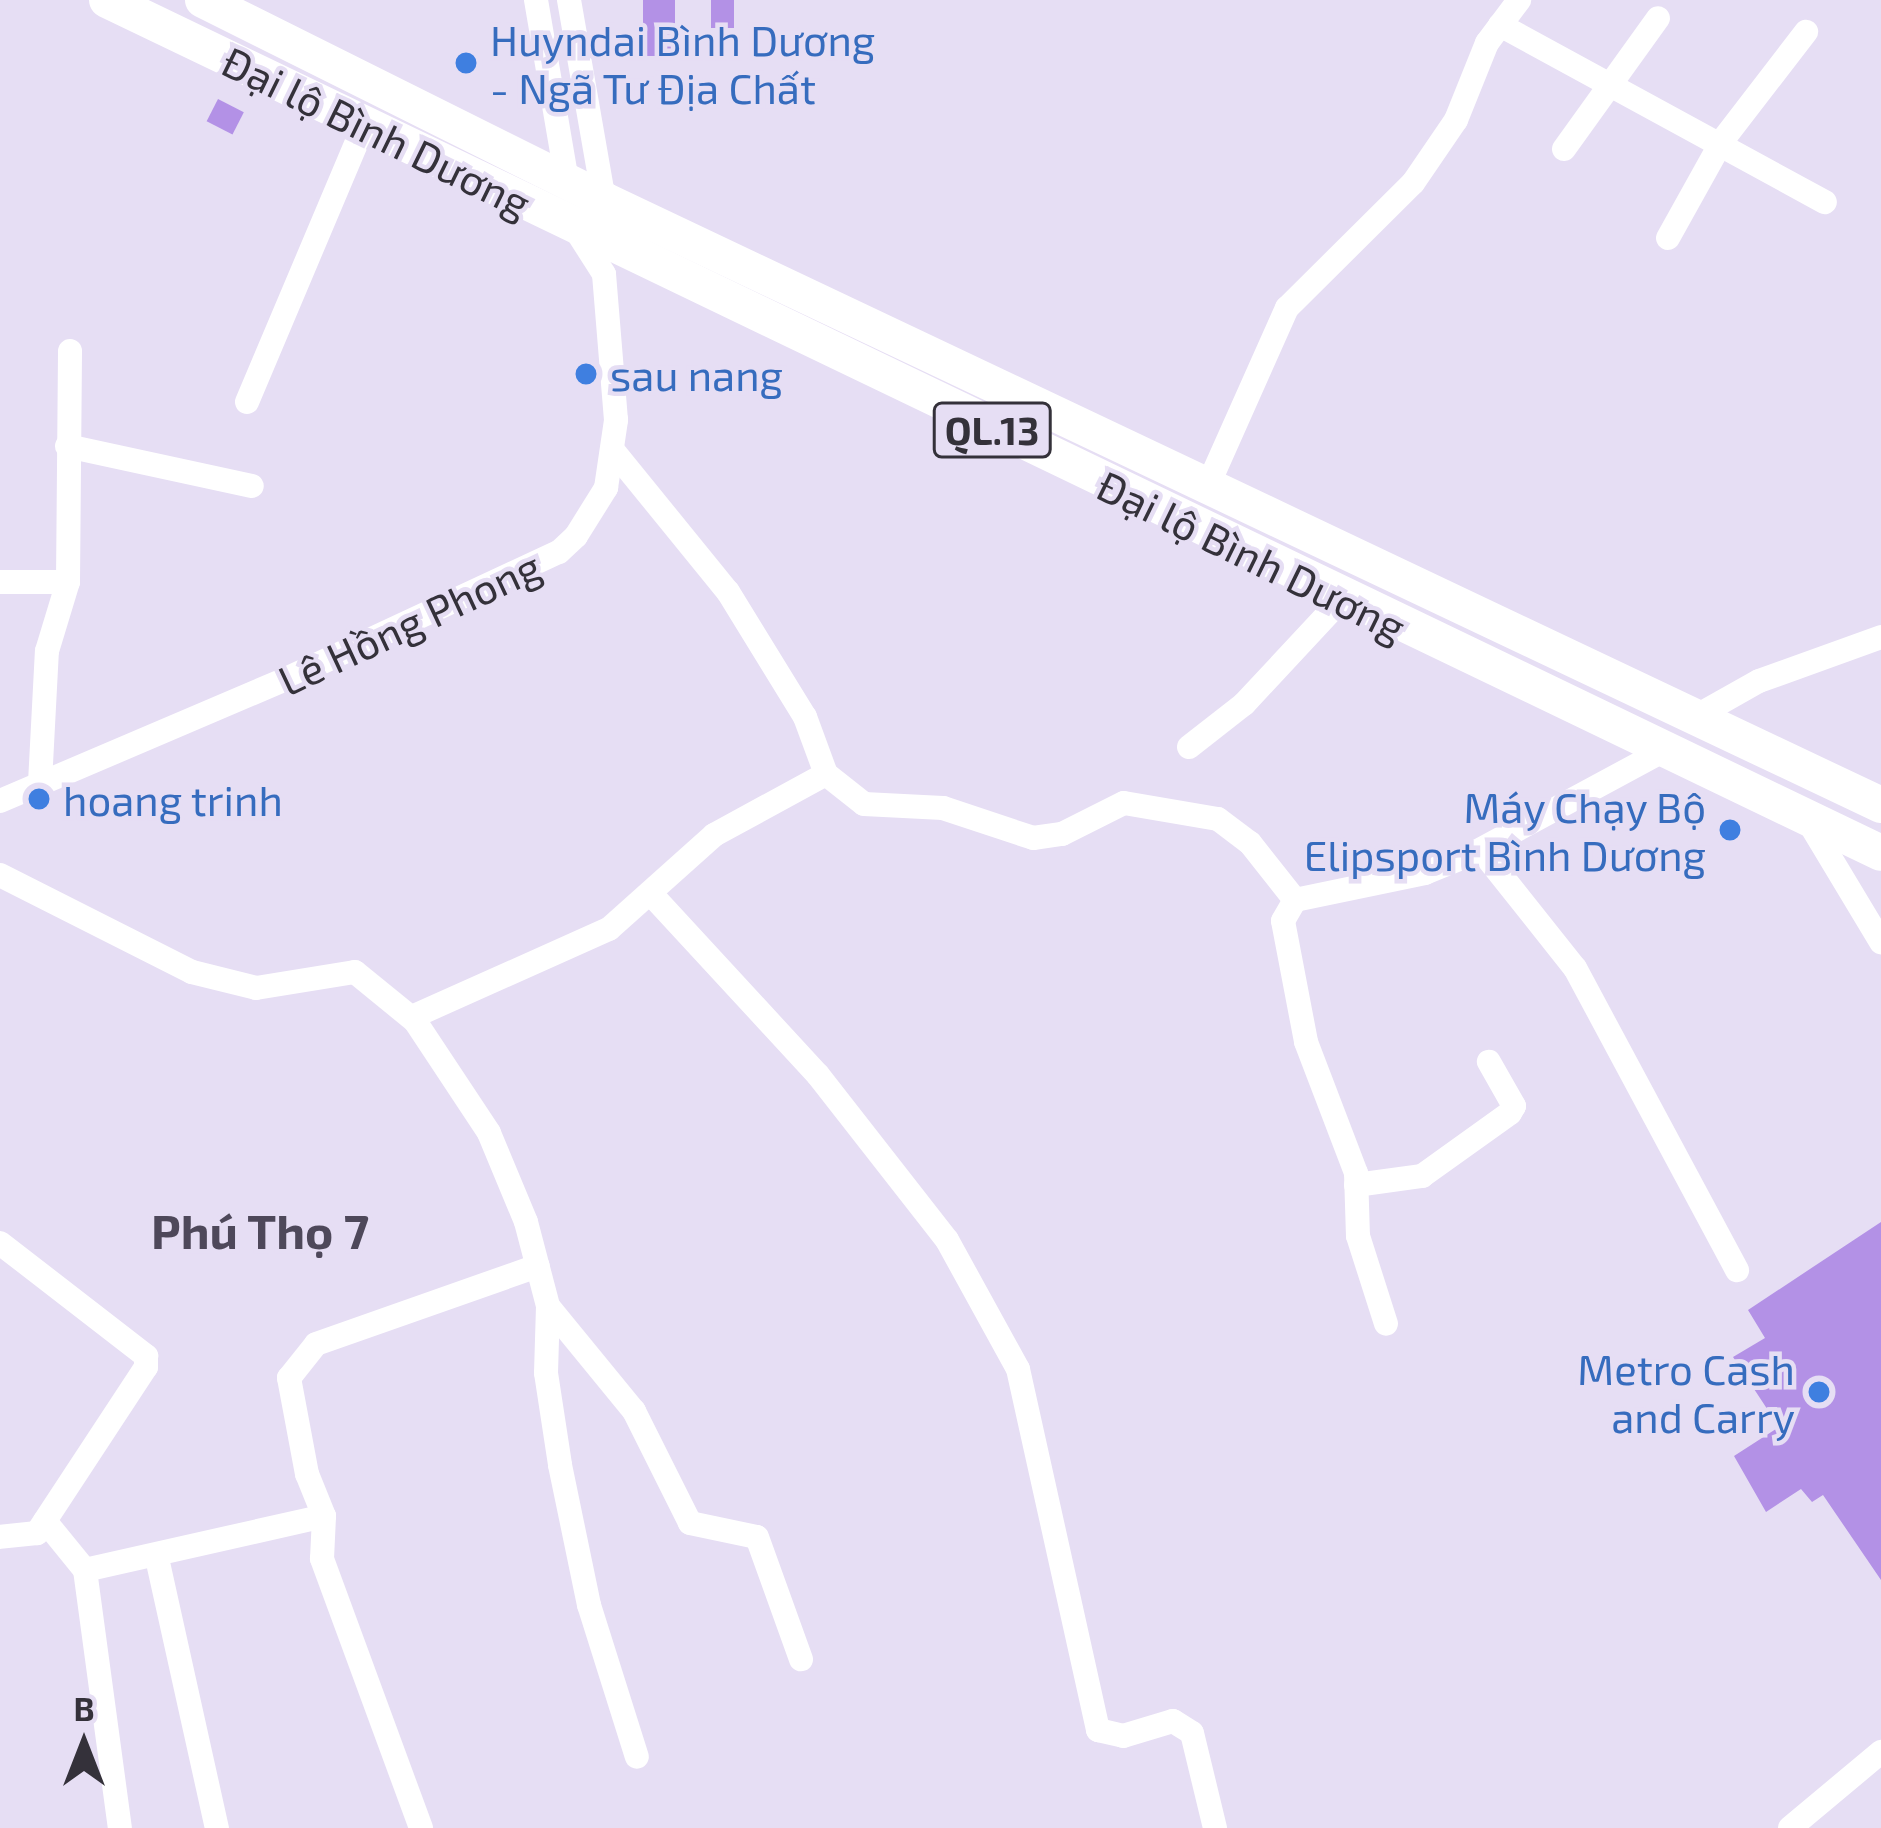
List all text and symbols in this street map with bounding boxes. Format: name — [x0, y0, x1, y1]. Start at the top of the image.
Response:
place label: Huyndai Bình Dương - Ngã Tư Địa Chất — [490, 14, 875, 112]
street label: Đại lộ Bình Dương — [215, 35, 539, 227]
marker: Huyndai Bình Dương - Ngã Tư Địa Chất — [453, 50, 479, 76]
place label: sau nang — [610, 349, 783, 399]
marker: sau nang — [573, 361, 599, 387]
road number: QL.13 — [932, 397, 1052, 463]
street label: Đại lộ Bình Dương — [1090, 459, 1414, 651]
street label: Lê Hồng Phong — [270, 539, 548, 705]
place label: hoang trinh — [63, 774, 284, 824]
place label: Máy Chạy Bộ Elipsport Bình Dương — [1304, 781, 1706, 880]
marker: hoang trinh — [26, 786, 52, 812]
marker: Máy Chạy Bộ Elipsport Bình Dương — [1717, 817, 1743, 843]
district label: Phú Thọ 7 — [150, 1202, 370, 1260]
place label: Metro Cash and Carry — [1577, 1343, 1795, 1442]
marker: Metro Cash and Carry — [1806, 1379, 1832, 1405]
north arrow — [24, 1684, 144, 1804]
text: B — [73, 1688, 95, 1728]

